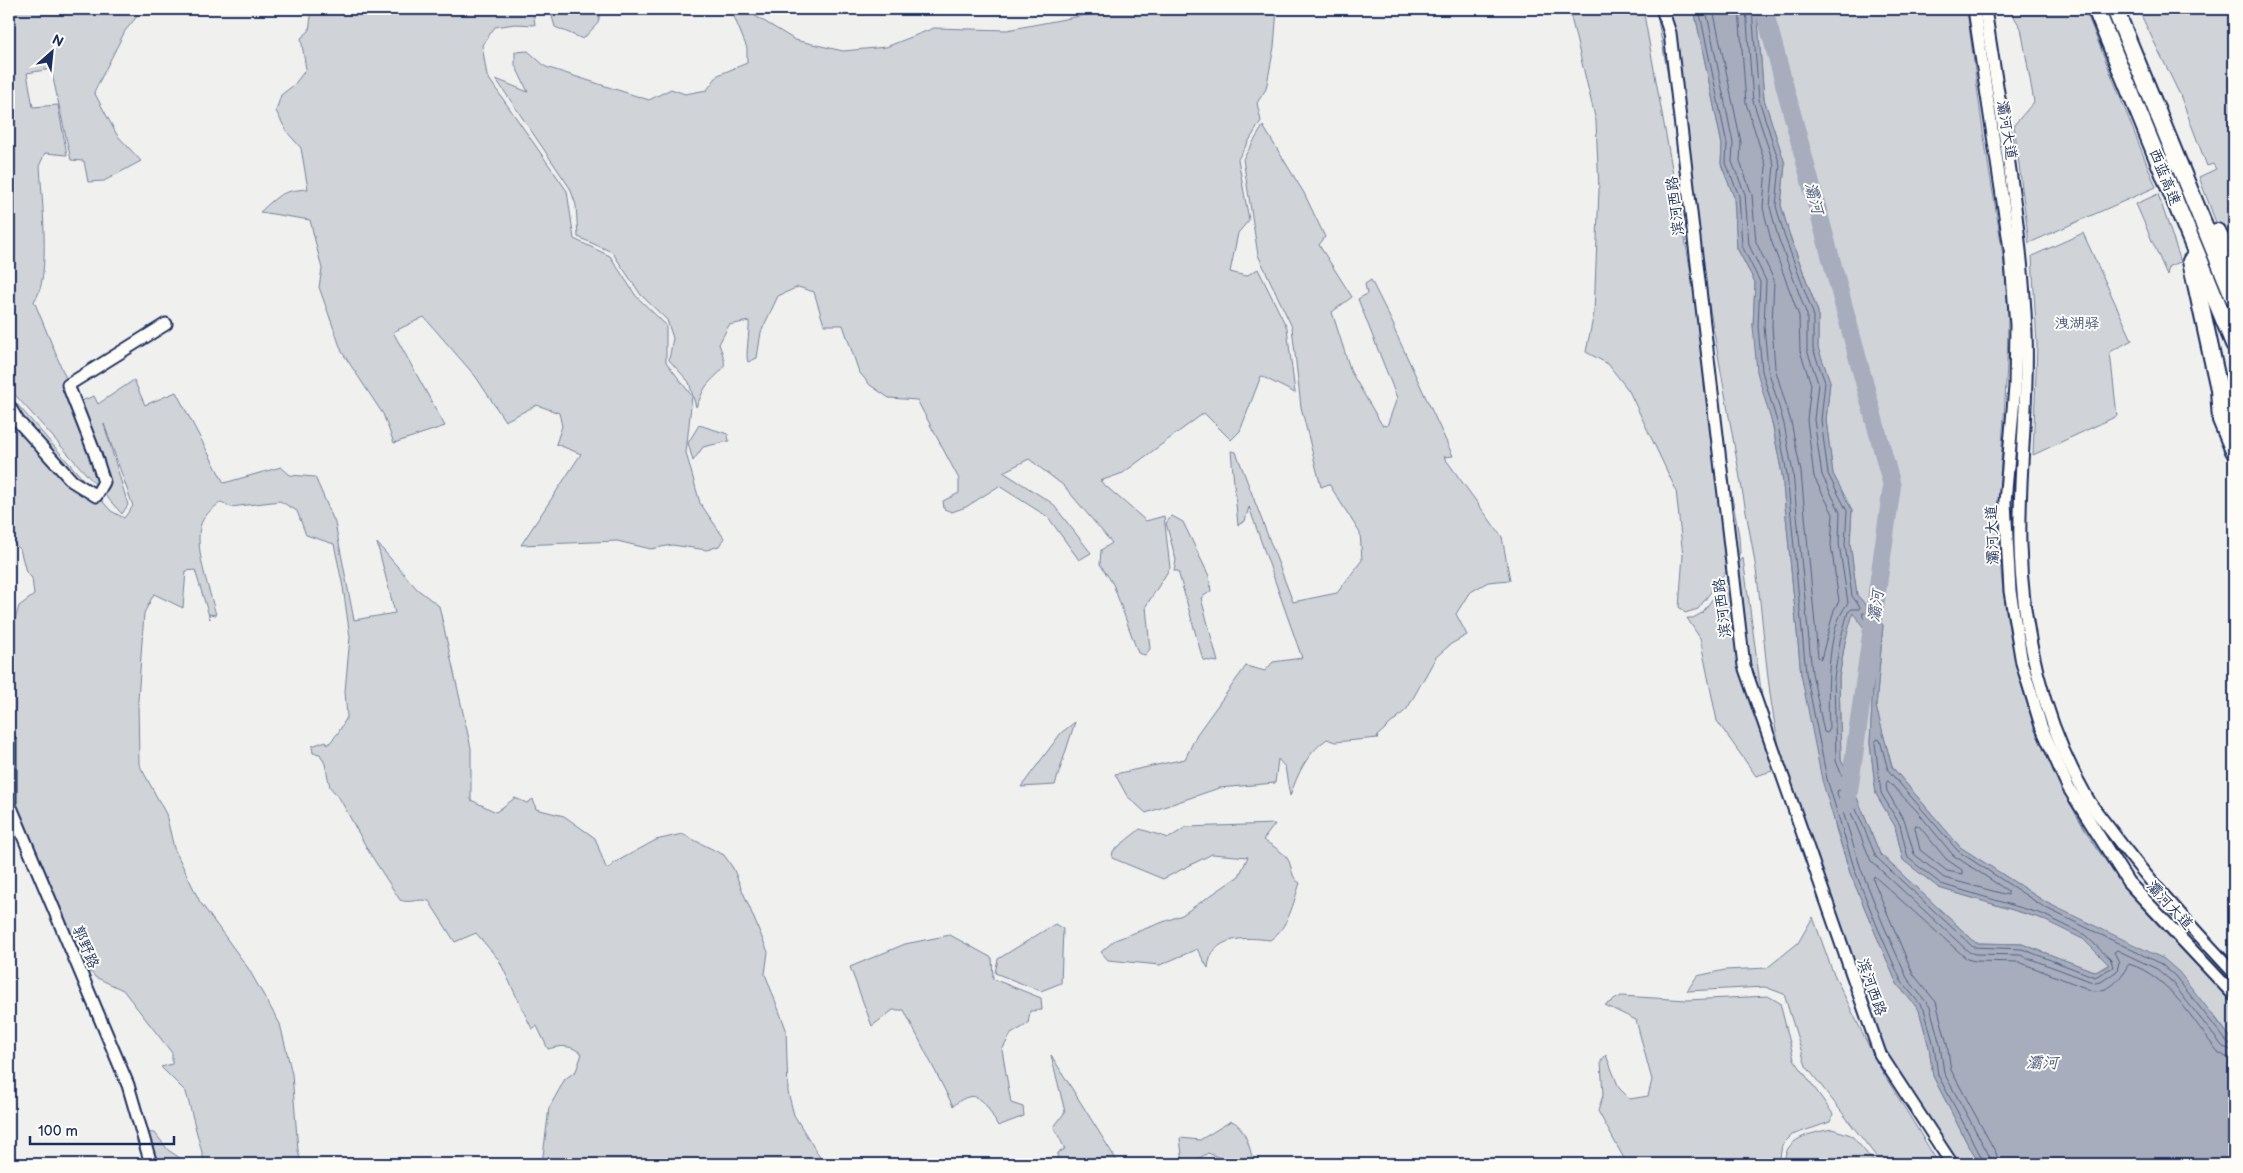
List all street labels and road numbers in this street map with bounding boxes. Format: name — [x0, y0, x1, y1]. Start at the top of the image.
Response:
street label: 灞河大道 — [1992, 99, 2021, 161]
street label: 西蓝高速 — [2144, 146, 2185, 209]
street label: 滨河西路 — [1662, 175, 1689, 237]
street label: 灞河大道 — [1982, 505, 2003, 565]
street label: 滨河西路 — [1709, 577, 1736, 639]
street label: 灞河大道 — [2142, 877, 2197, 934]
street label: 郭野路 — [68, 923, 103, 972]
street label: 滨河西路 — [1853, 956, 1890, 1019]

